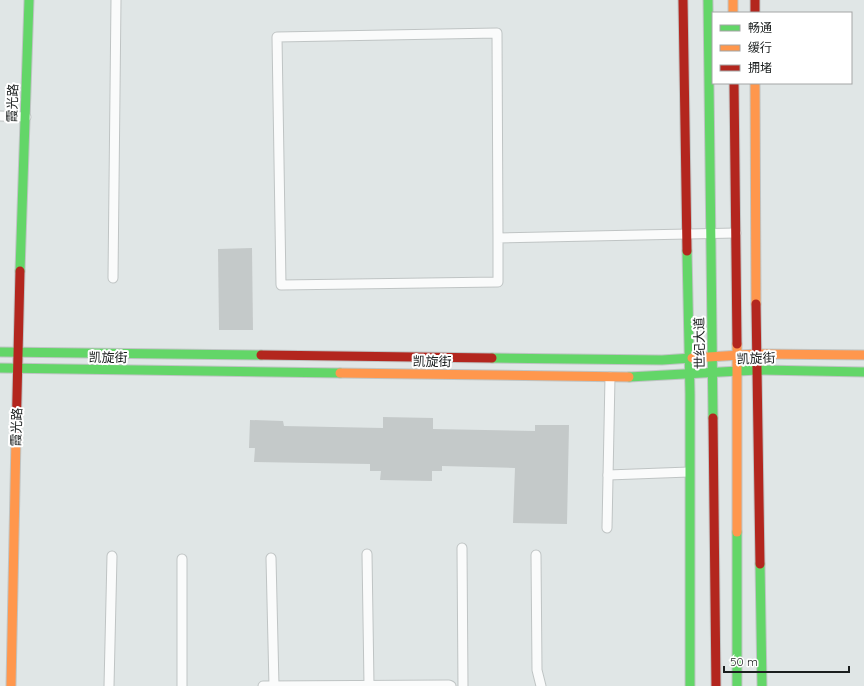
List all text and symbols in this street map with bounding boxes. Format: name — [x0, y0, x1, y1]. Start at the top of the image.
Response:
legend — [712, 12, 852, 84]
text: 畅通 — [748, 20, 772, 35]
text: 缓行 — [748, 40, 772, 55]
text: 拥堵 — [748, 60, 772, 75]
street label: 霞光路 — [3, 83, 21, 123]
street label: 世纪大道 — [691, 317, 707, 369]
street label: 凯旋街 — [88, 349, 128, 365]
street label: 凯旋街 — [736, 349, 776, 367]
street label: 凯旋街 — [412, 353, 452, 369]
street label: 霞光路 — [7, 407, 25, 447]
scale bar — [724, 648, 849, 674]
text: 50 m — [730, 654, 758, 669]

